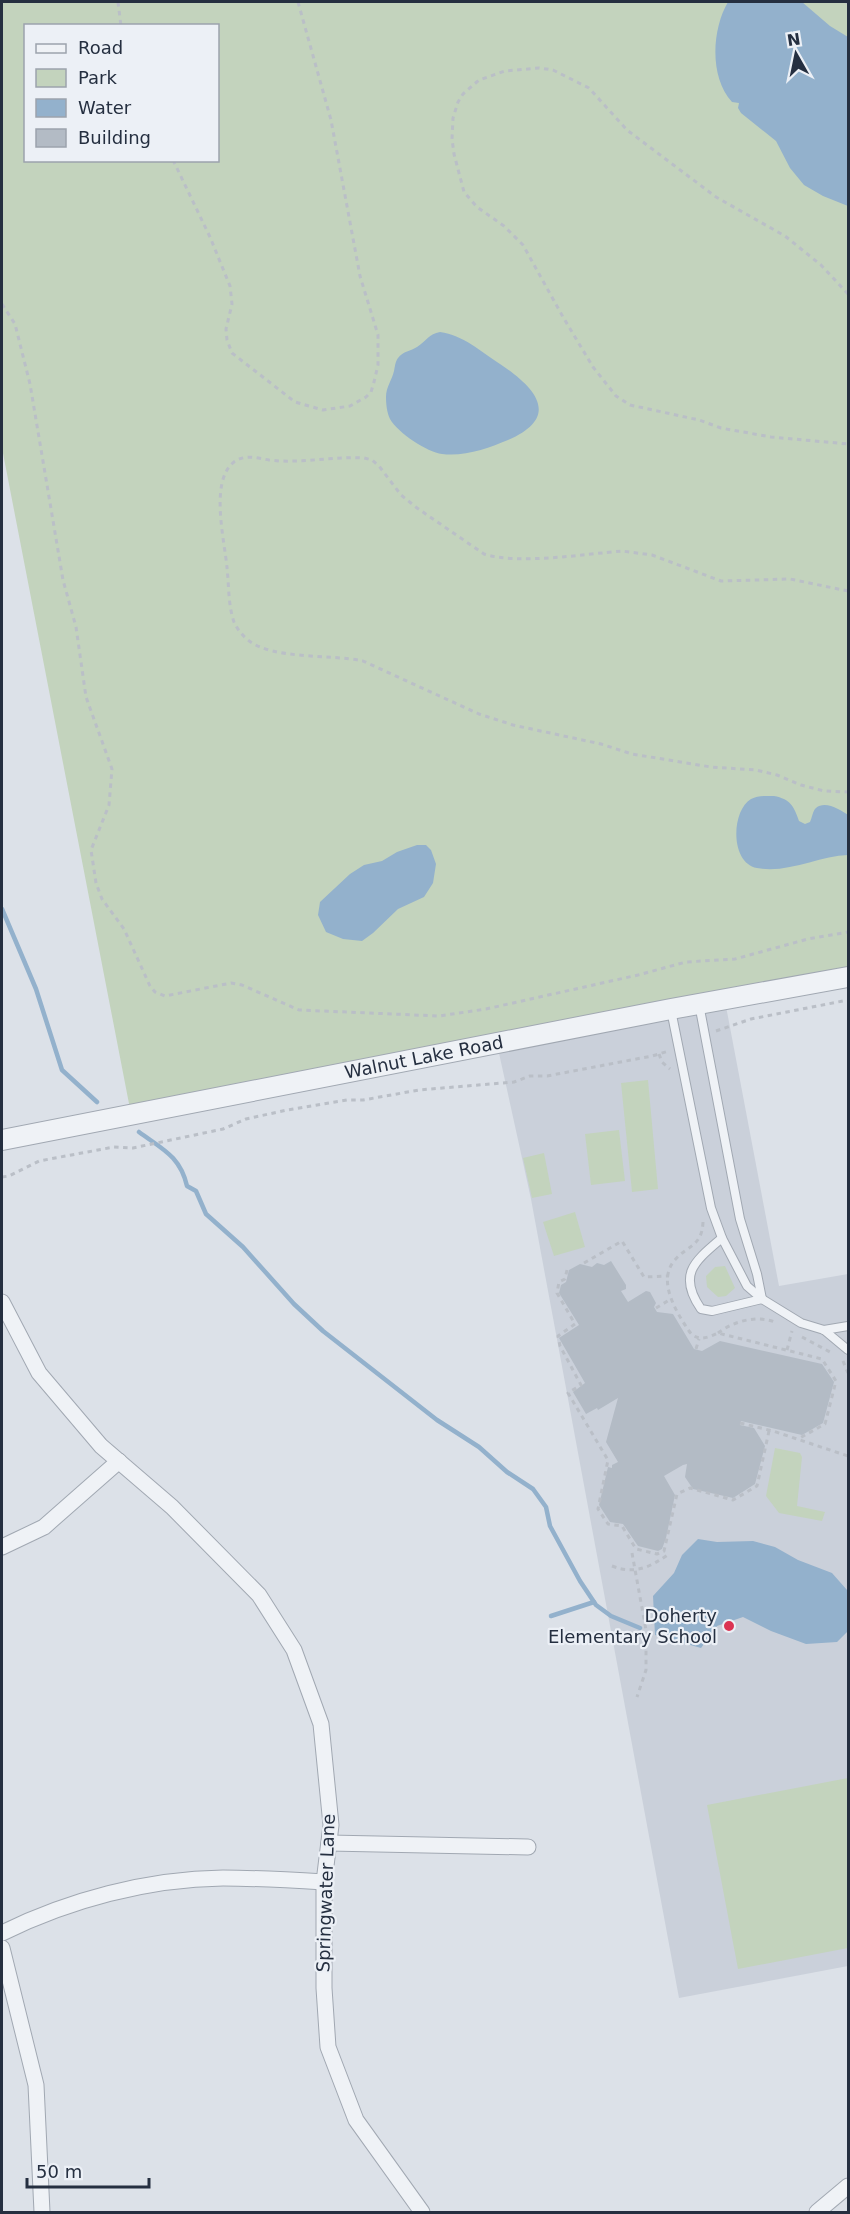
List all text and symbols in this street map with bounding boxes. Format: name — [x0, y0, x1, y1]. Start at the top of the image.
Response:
legend — [24, 24, 219, 162]
north arrow — [766, 24, 826, 84]
text: N — [786, 29, 802, 50]
text: Road — [78, 37, 123, 58]
text: Park — [78, 67, 117, 88]
text: Water — [78, 97, 132, 118]
text: Building — [78, 127, 151, 148]
street label: Walnut Lake Road — [343, 1031, 505, 1083]
place label: Doherty Elementary School — [548, 1605, 717, 1647]
marker: Doherty Elementary School — [722, 1619, 736, 1633]
street label: Springwater Lane — [312, 1813, 339, 1973]
scale bar — [27, 2151, 148, 2189]
text: 50 m — [36, 2161, 82, 2182]

